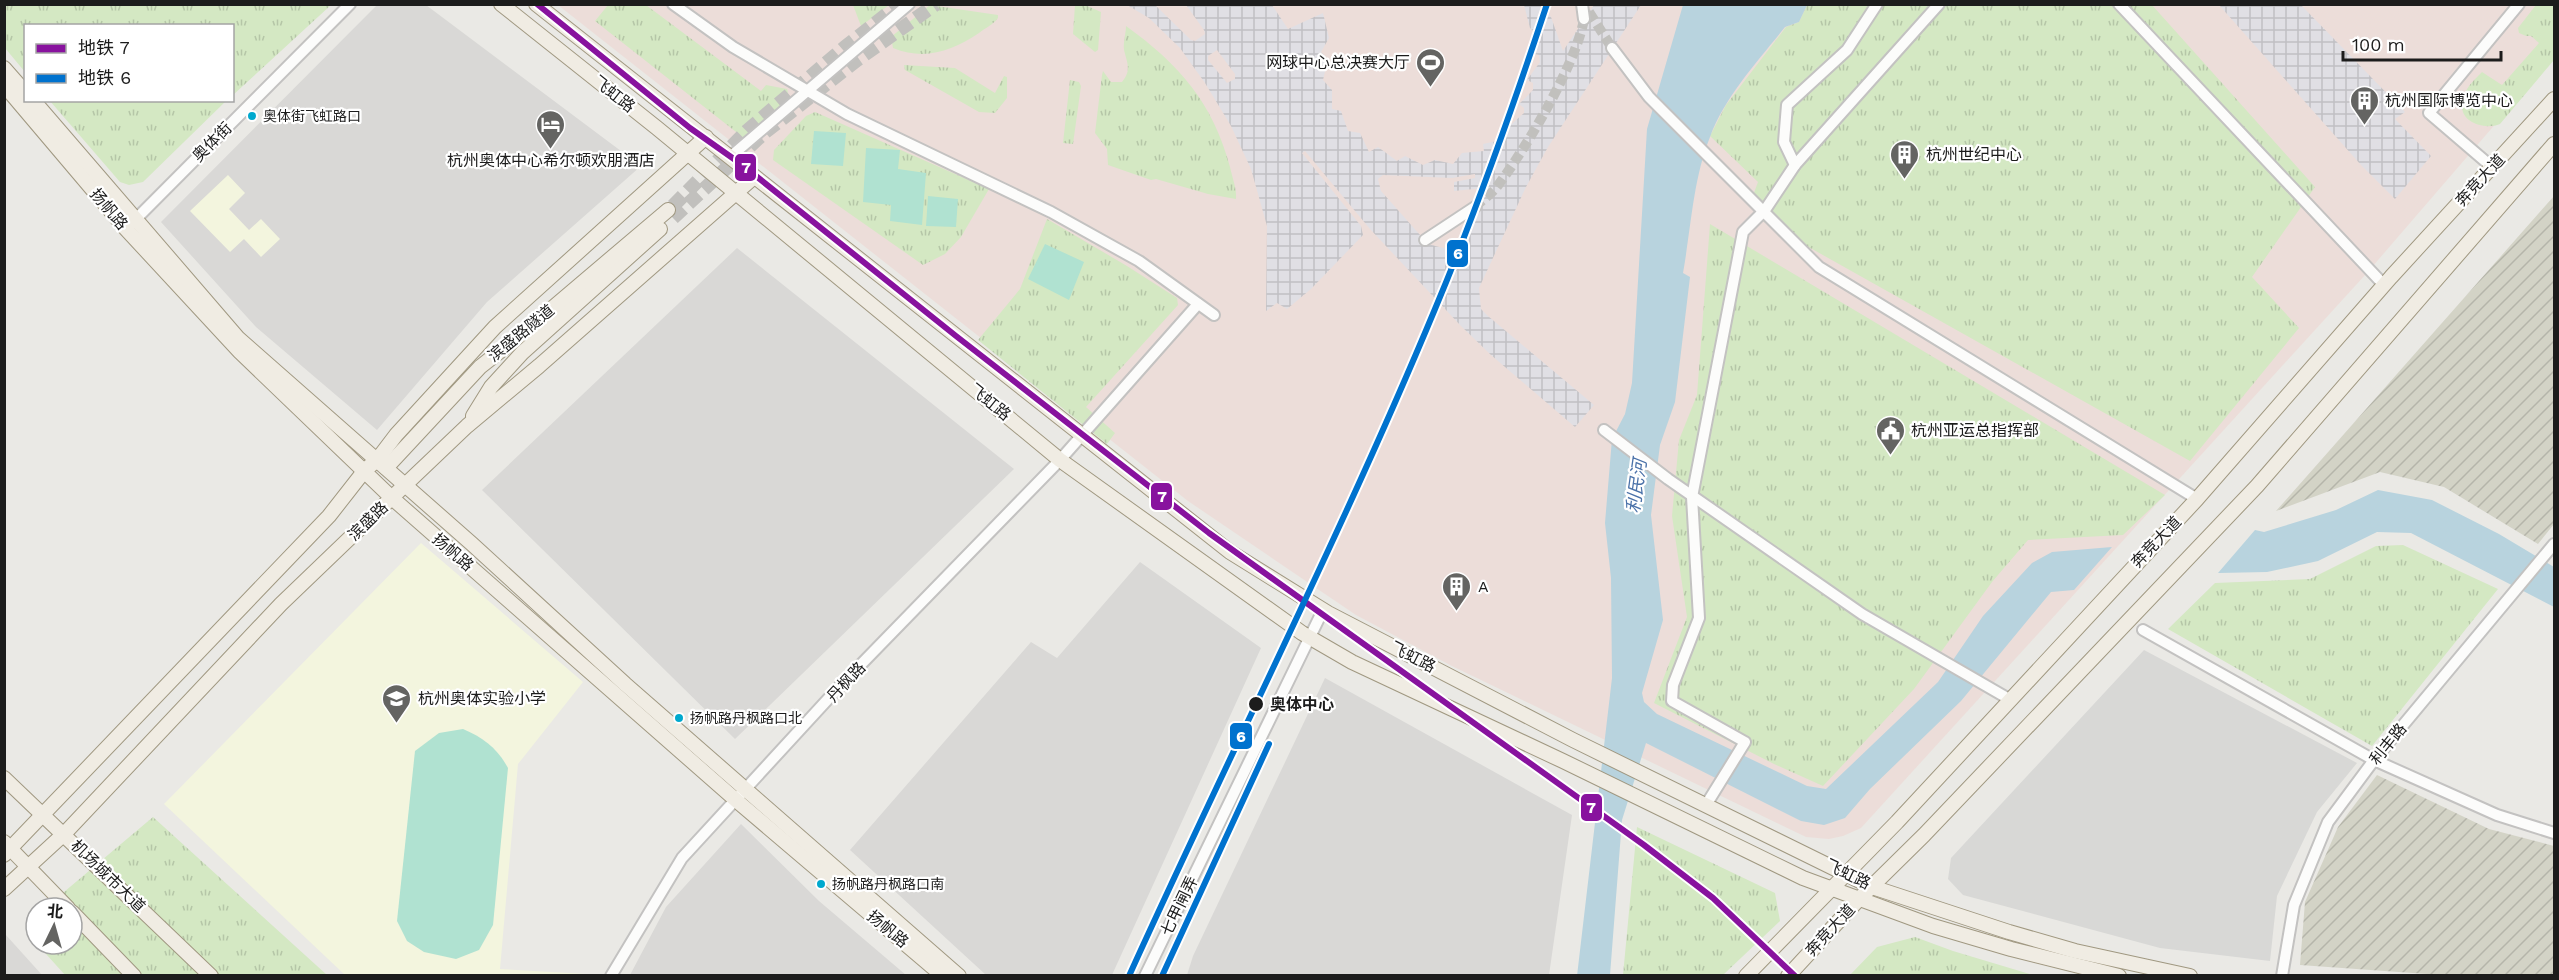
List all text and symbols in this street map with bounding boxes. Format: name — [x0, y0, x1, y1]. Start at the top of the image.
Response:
legend — [24, 24, 234, 102]
scale bar — [2343, 24, 2500, 62]
text: 100 m — [2352, 34, 2405, 55]
text: 地铁 7 — [78, 37, 130, 58]
sports icon: 网球中心总决赛大厅 — [1415, 46, 1447, 88]
place label: 网球中心总决赛大厅 — [1266, 53, 1410, 72]
text: 地铁 6 — [78, 67, 131, 88]
street label: 飞虹路 — [589, 72, 639, 116]
building icon: 杭州国际博览中心 — [2348, 84, 2380, 126]
place label: 杭州国际博览中心 — [2385, 91, 2513, 110]
place label: 奥体街飞虹路口 — [263, 108, 361, 124]
hotel icon: 杭州奥体中心希尔顿欢朋酒店 — [535, 108, 567, 150]
marker: 奥体街飞虹路口 — [246, 110, 258, 122]
street label: 奥体街 — [188, 118, 236, 166]
building icon: 杭州世纪中心 — [1889, 138, 1921, 180]
place label: 杭州世纪中心 — [1926, 145, 2022, 164]
street label: 奔竞大道 — [2451, 150, 2509, 210]
place label: 杭州奥体中心希尔顿欢朋酒店 — [447, 151, 655, 170]
line badge: 7 — [734, 153, 757, 182]
text: 7 — [741, 158, 751, 177]
street label: 扬帆路 — [86, 185, 132, 233]
line badge: 6 — [1446, 239, 1469, 268]
text: 6 — [1453, 244, 1463, 263]
street label: 滨盛路隧道 — [484, 300, 558, 366]
street label: 飞虹路 — [965, 380, 1015, 424]
public building icon: 杭州亚运总指挥部 — [1874, 414, 1906, 456]
place label: 杭州亚运总指挥部 — [1911, 421, 2039, 440]
water label: 利民河 — [1622, 455, 1651, 514]
line badge: 7 — [1150, 482, 1173, 511]
text: 7 — [1157, 487, 1167, 506]
street label: 滨盛路 — [344, 497, 392, 545]
street label: 奔竞大道 — [2127, 512, 2185, 572]
street label: 扬帆路 — [429, 529, 477, 575]
building icon: A — [1441, 570, 1473, 612]
place label: A — [1478, 577, 1489, 596]
street label: 飞虹路 — [1387, 638, 1439, 676]
street label: 丹枫路 — [823, 658, 869, 706]
school or university icon: 杭州奥体实验小学 — [381, 682, 413, 724]
place label: 杭州奥体实验小学 — [418, 689, 546, 708]
marker: 奥体中心 — [1247, 695, 1265, 713]
place label: 奥体中心 — [1270, 695, 1334, 714]
place label: 扬帆路丹枫路口北 — [690, 710, 802, 726]
marker: 扬帆路丹枫路口北 — [673, 712, 685, 724]
street label: 利丰路 — [2366, 719, 2410, 769]
line badge: 6 — [1229, 722, 1253, 750]
text: 6 — [1236, 727, 1246, 746]
line badge: 7 — [1580, 793, 1603, 822]
text: 7 — [1586, 798, 1596, 817]
street label: 机场城市大道 — [67, 836, 149, 916]
street label: 飞虹路 — [1822, 855, 1874, 893]
street label: 七甲闸弄 — [1156, 873, 1202, 939]
place label: 扬帆路丹枫路口南 — [832, 876, 944, 892]
marker: 扬帆路丹枫路口南 — [815, 878, 827, 890]
north arrow — [24, 896, 84, 956]
street label: 奔竞大道 — [1801, 900, 1859, 960]
text: 北 — [46, 901, 64, 922]
street label: 扬帆路 — [864, 906, 912, 952]

